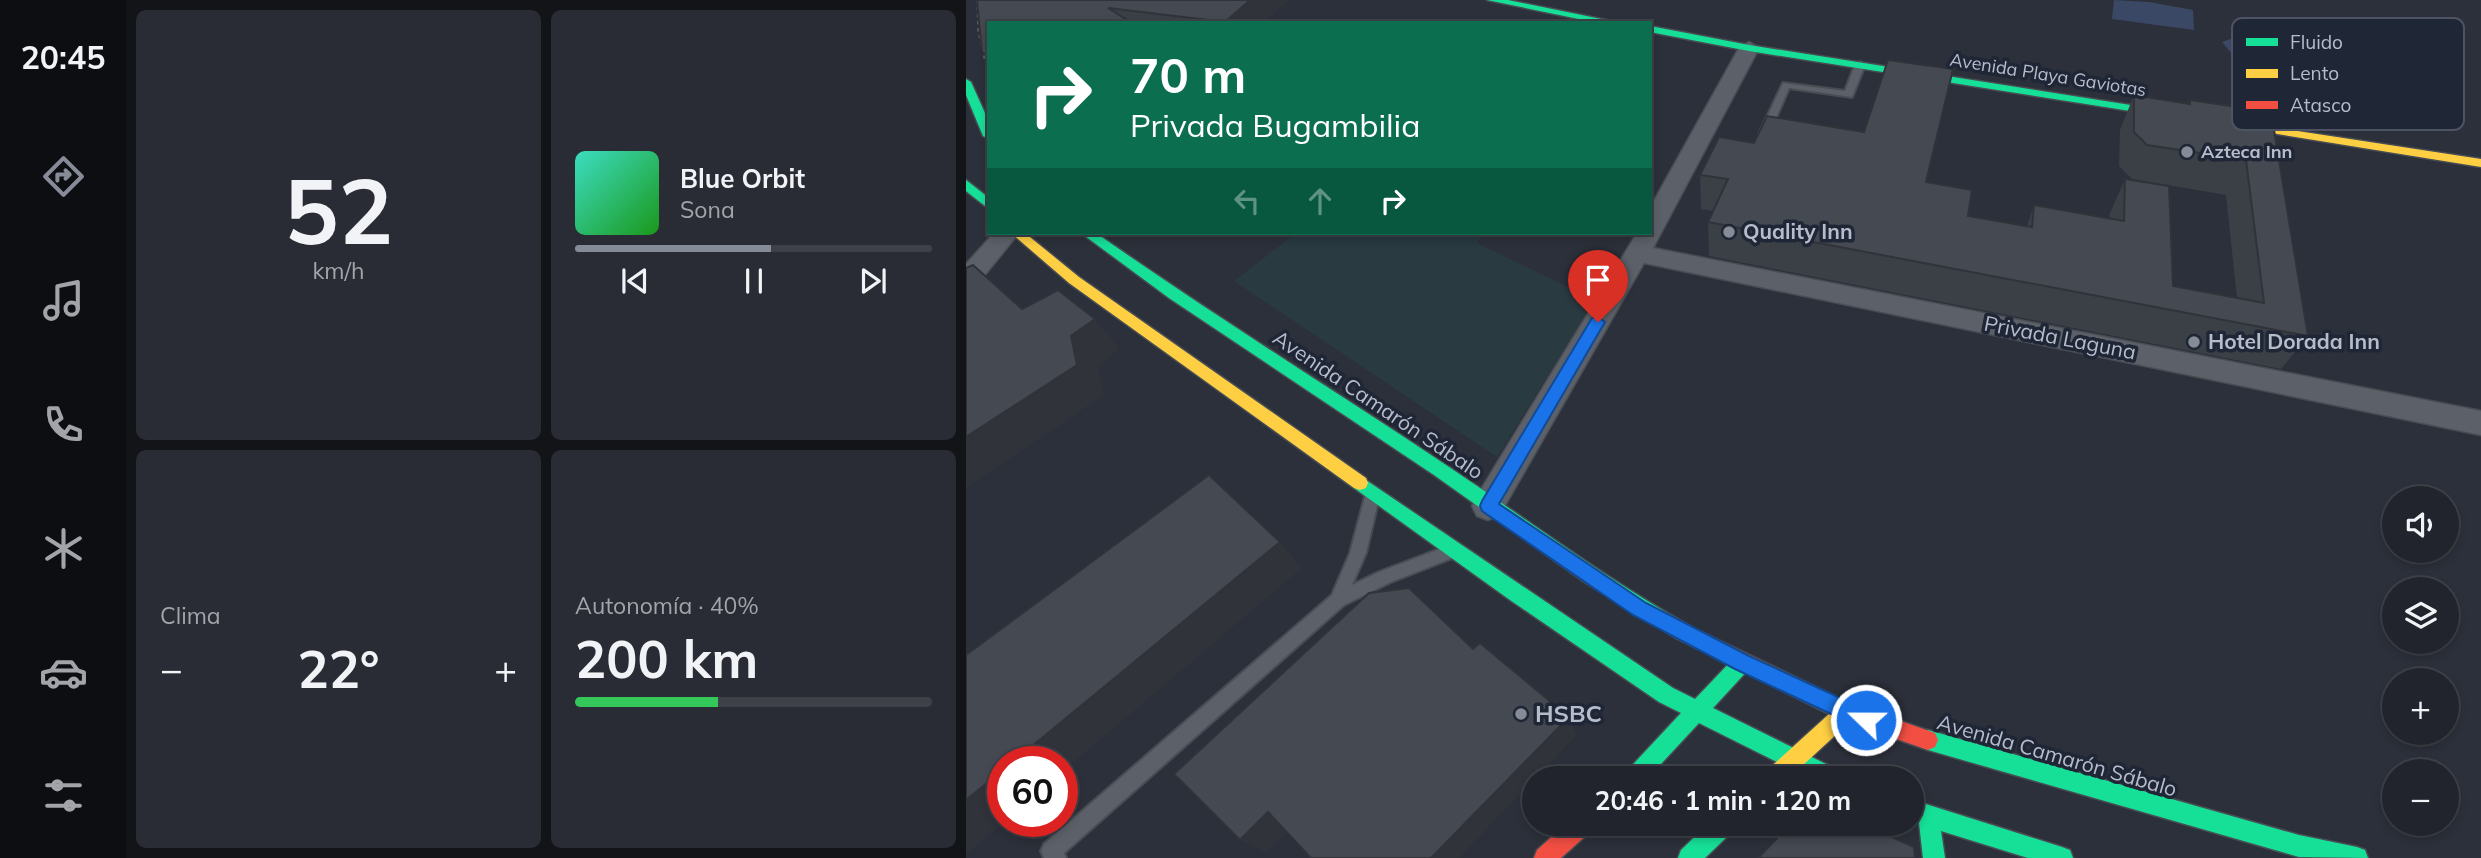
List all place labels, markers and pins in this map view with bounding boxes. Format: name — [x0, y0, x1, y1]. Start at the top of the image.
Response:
place label: Azteca Inn — [2201, 140, 2292, 163]
marker: Azteca Inn — [2179, 144, 2195, 160]
place label: Quality Inn — [1743, 218, 1853, 244]
marker: Quality Inn — [1721, 224, 1737, 240]
pin — [1568, 250, 1628, 322]
place label: Hotel Dorada Inn — [2208, 328, 2380, 354]
marker: Hotel Dorada Inn — [2186, 334, 2202, 350]
place label: HSBC — [1535, 698, 1602, 728]
marker: HSBC — [1513, 706, 1529, 722]

